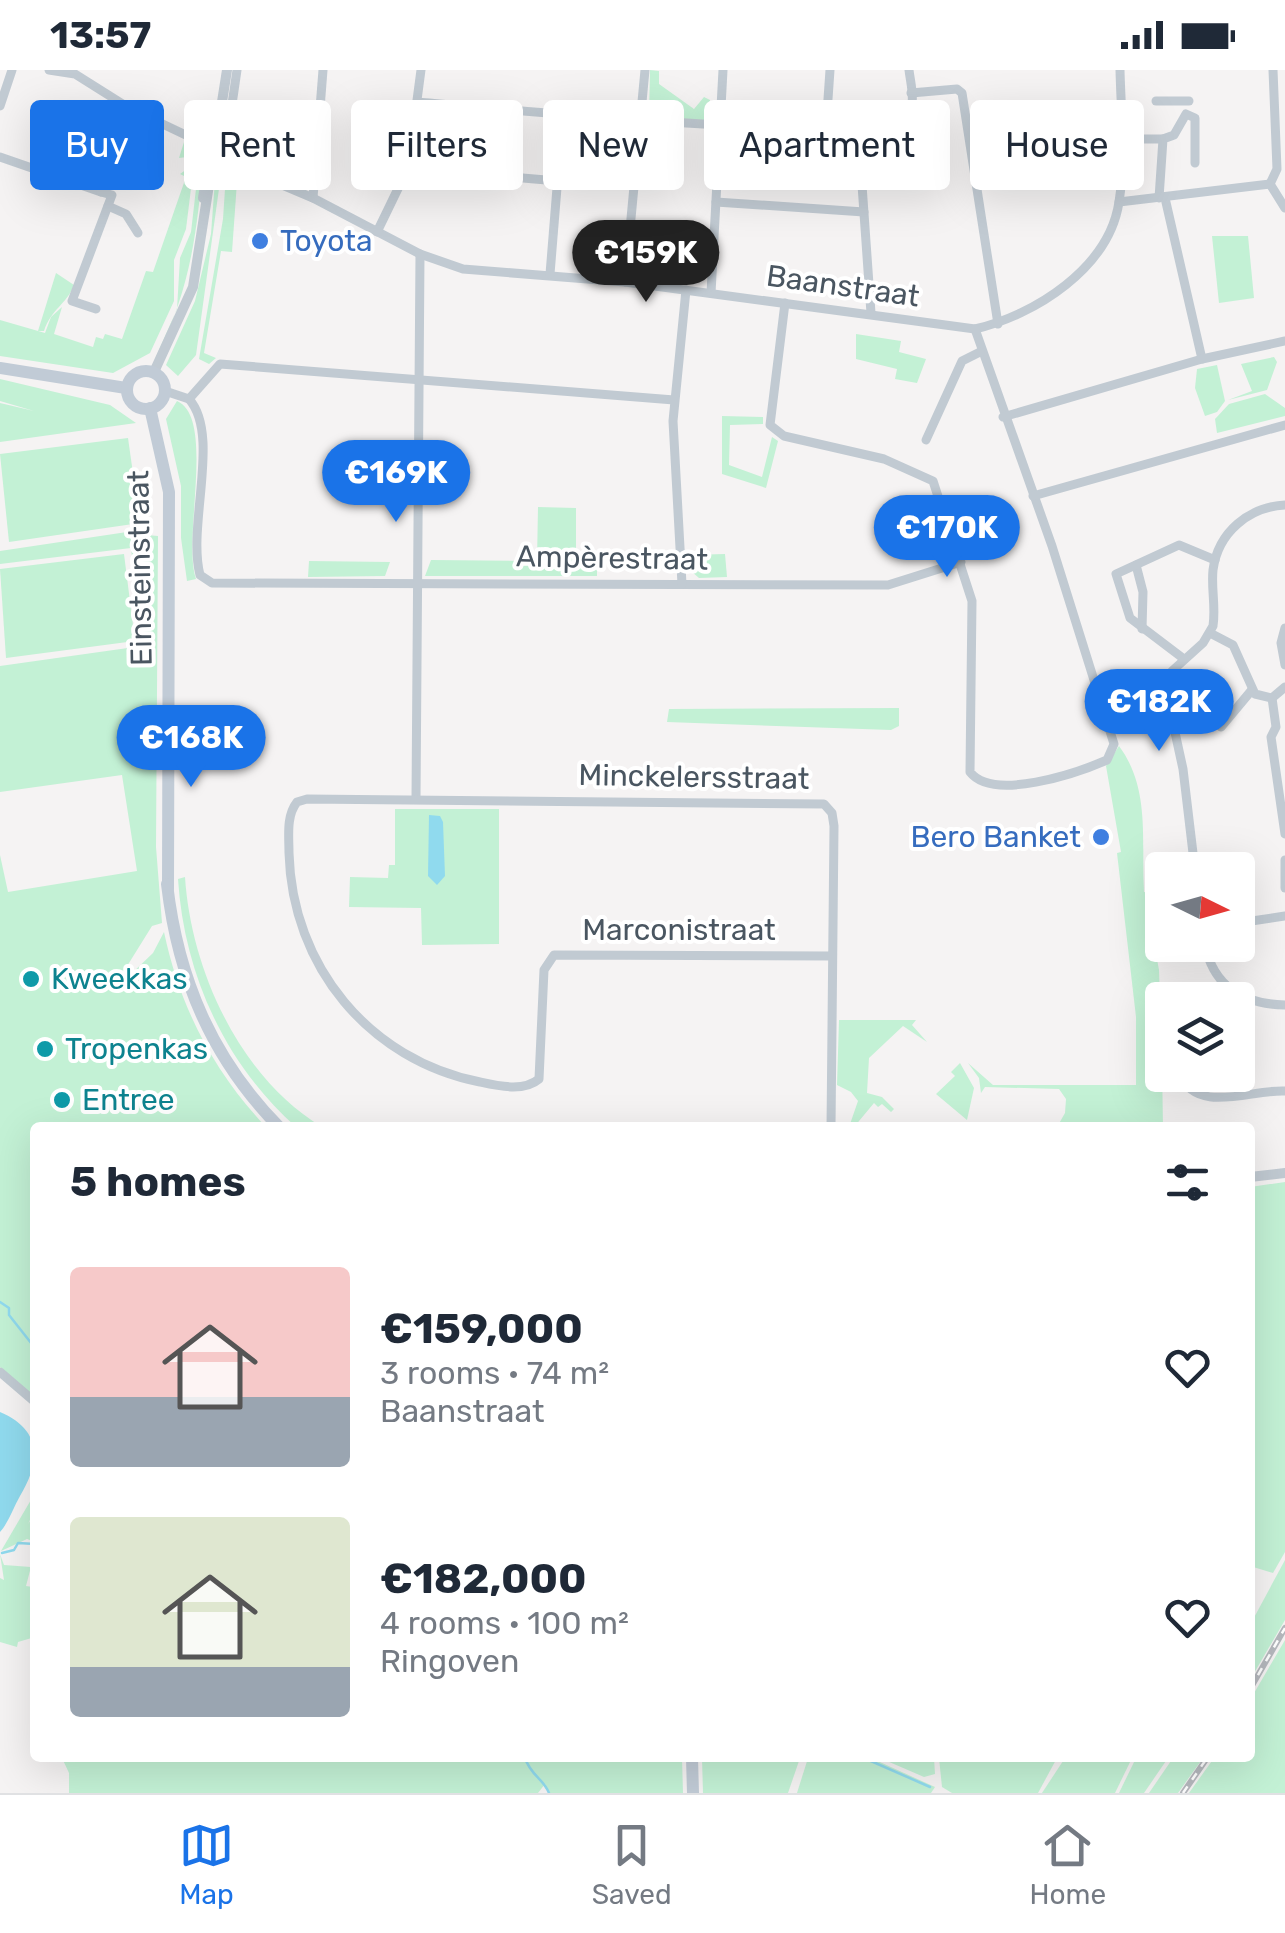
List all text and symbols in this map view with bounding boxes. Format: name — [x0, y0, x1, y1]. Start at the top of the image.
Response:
text: 13:57 — [50, 12, 151, 58]
chip: Buy — [30, 100, 164, 190]
chip: Rent — [184, 100, 331, 190]
chip: Filters — [351, 100, 523, 190]
chip: New — [543, 100, 684, 190]
chip: Apartment — [704, 100, 950, 190]
chip: House — [970, 100, 1144, 190]
pin: €159K — [576, 220, 716, 305]
place label: Toyota — [280, 223, 373, 259]
marker: Toyota — [249, 230, 271, 252]
text: €159K — [594, 233, 698, 271]
street label: Baanstraat — [764, 257, 922, 315]
pin: €169K — [326, 440, 466, 525]
text: €169K — [344, 453, 448, 491]
street label: Einsteinstraat — [120, 470, 160, 666]
pin: €170K — [877, 495, 1017, 580]
text: €170K — [896, 508, 998, 546]
street label: Ampèrestraat — [516, 538, 709, 578]
pin: €182K — [1089, 669, 1229, 754]
text: €182K — [1107, 682, 1211, 720]
pin: €168K — [121, 705, 261, 790]
text: €168K — [139, 718, 243, 756]
street label: Minckelersstraat — [578, 757, 810, 797]
place label: Bero Banket — [911, 819, 1081, 855]
marker: Bero Banket — [1090, 826, 1112, 848]
north arrow — [1145, 852, 1255, 962]
map controls — [1145, 852, 1255, 1092]
street label: Marconistraat — [582, 912, 776, 948]
place label: Kweekkas — [51, 961, 188, 997]
marker: Kweekkas — [20, 968, 42, 990]
button: layers — [1145, 982, 1255, 1092]
place label: Tropenkas — [65, 1031, 208, 1067]
marker: Tropenkas — [34, 1038, 56, 1060]
place label: Entree — [82, 1082, 175, 1118]
marker: Entree — [51, 1089, 73, 1111]
icon: filters — [1160, 1155, 1215, 1210]
text: 5 homes — [70, 1157, 246, 1207]
text: €159,000 — [380, 1304, 583, 1354]
icon: home — [150, 1307, 270, 1427]
icon: heart — [1160, 1340, 1215, 1395]
text: 3 rooms · 74 m² — [380, 1354, 609, 1392]
text: Baanstraat — [380, 1392, 545, 1430]
text: €182,000 — [380, 1554, 587, 1604]
icon: home — [150, 1557, 270, 1677]
icon: heart — [1160, 1590, 1215, 1645]
text: 4 rooms · 100 m² — [380, 1604, 629, 1642]
text: Ringoven — [380, 1642, 519, 1680]
tab: Map — [179, 1818, 234, 1911]
tab: Saved — [592, 1818, 672, 1911]
tab: Home — [1029, 1818, 1106, 1911]

